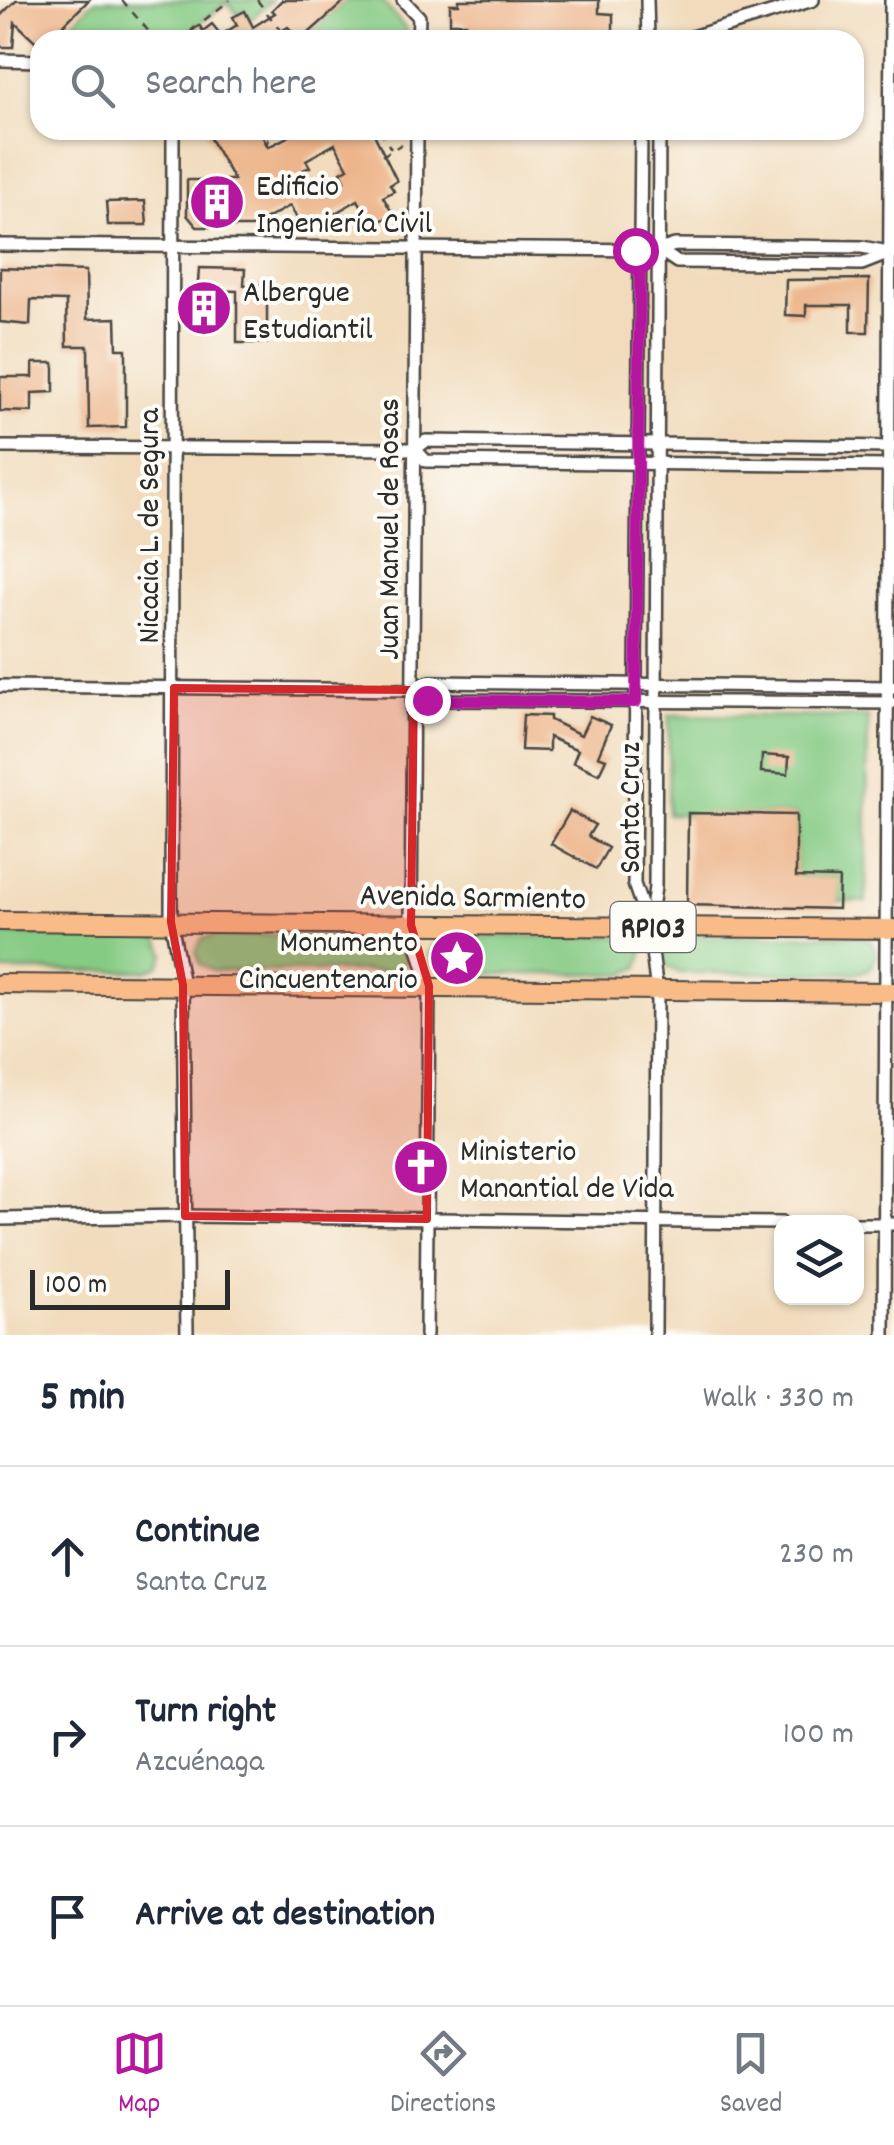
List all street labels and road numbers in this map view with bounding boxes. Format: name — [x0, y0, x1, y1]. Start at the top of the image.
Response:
street label: Juan Manuel de Rosas — [369, 398, 415, 660]
street label: Nicacia L. de Segura — [129, 407, 175, 644]
street label: Santa Cruz — [610, 742, 656, 874]
street label: Avenida Sarmiento — [359, 875, 587, 925]
road number: RP103 — [610, 902, 696, 952]

